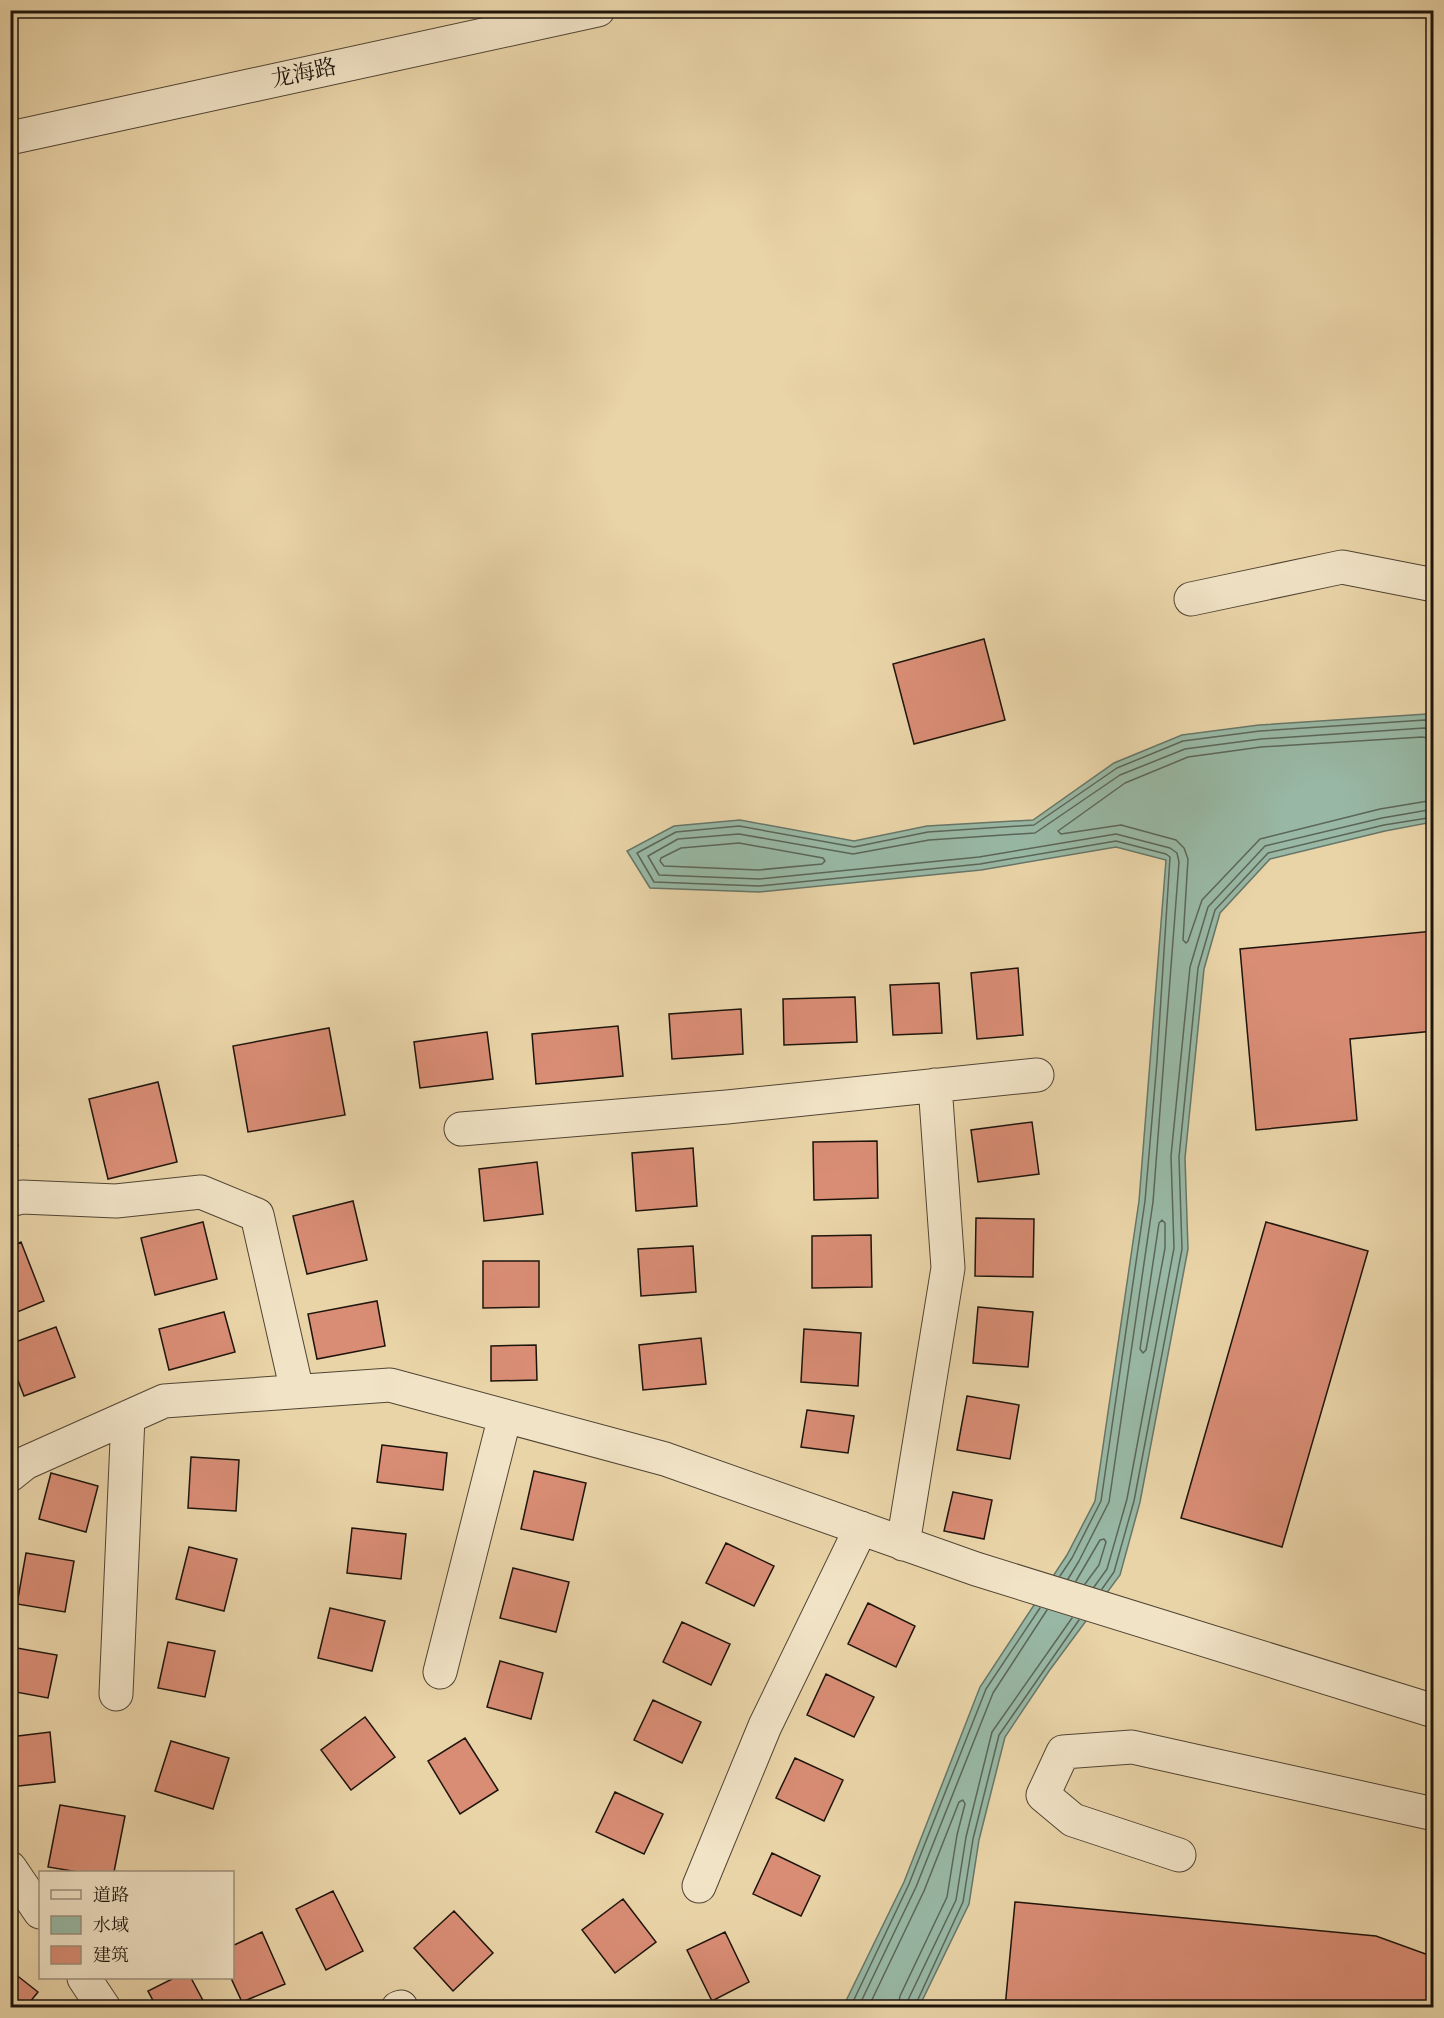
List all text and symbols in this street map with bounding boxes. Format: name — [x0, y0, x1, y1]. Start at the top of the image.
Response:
street label: 龙海路 — [269, 53, 339, 95]
legend — [39, 1871, 234, 1979]
text: 道路 — [93, 1885, 129, 1908]
text: 水域 — [93, 1915, 129, 1938]
text: 建筑 — [93, 1945, 129, 1968]

